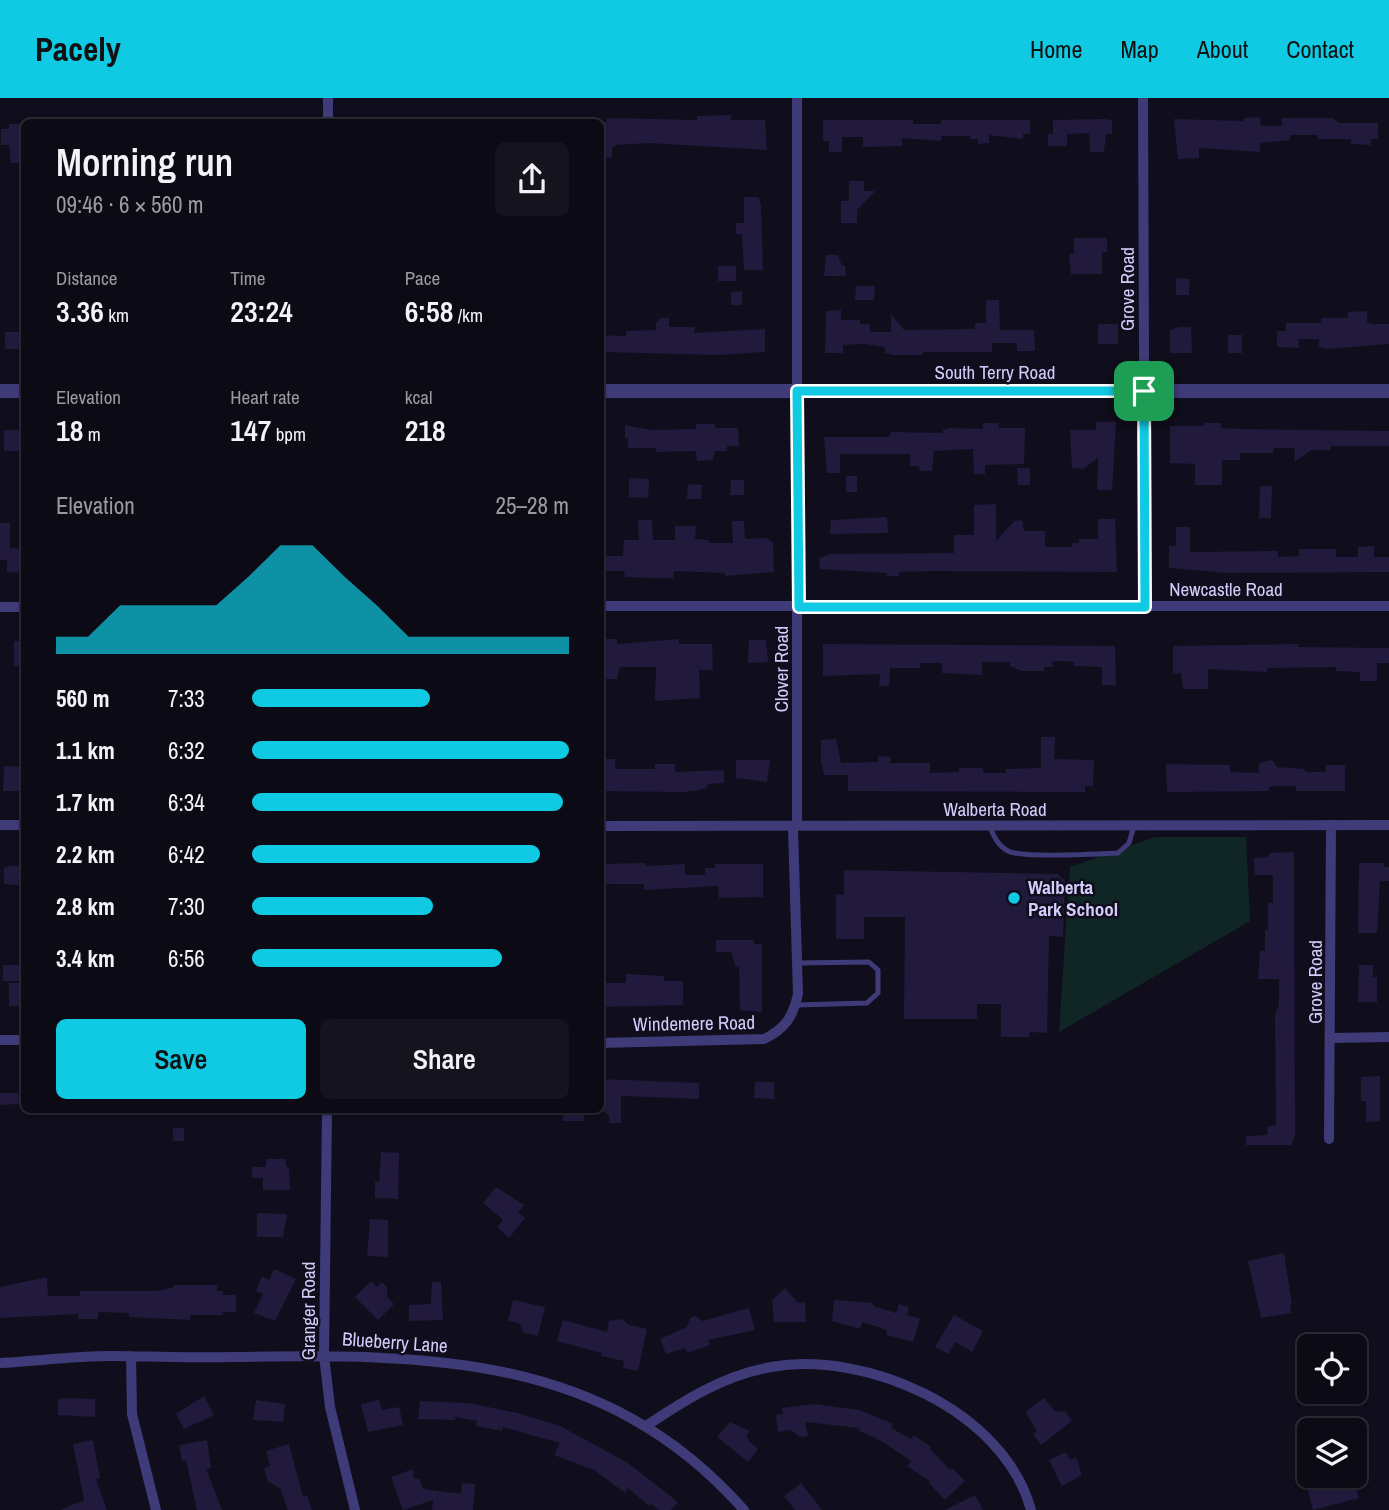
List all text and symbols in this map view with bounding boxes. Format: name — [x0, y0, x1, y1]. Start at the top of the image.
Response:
text: Pacely — [35, 27, 121, 71]
text: Home — [1030, 33, 1082, 65]
text: Map — [1120, 33, 1159, 65]
text: About — [1197, 33, 1248, 65]
text: Contact — [1286, 33, 1354, 65]
text: Morning run — [56, 137, 233, 188]
button: share — [495, 142, 569, 216]
text: 09:46 · 6 × 560 m — [56, 189, 203, 220]
street label: Grove Road — [1114, 247, 1140, 331]
text: Distance — [56, 265, 117, 291]
text: Time — [230, 265, 265, 291]
text: Pace — [405, 265, 440, 291]
text: 3.36 — [56, 291, 104, 331]
text: 23:24 — [230, 291, 293, 331]
text: 6:58 — [405, 291, 453, 331]
text: km — [104, 302, 129, 328]
text: /km — [453, 302, 483, 328]
street label: South Terry Road — [935, 359, 1055, 385]
pin — [1114, 361, 1174, 421]
icon: arrive — [1125, 372, 1163, 410]
text: Elevation — [56, 384, 121, 410]
text: Heart rate — [230, 384, 300, 410]
text: kcal — [405, 384, 432, 410]
text: 18 — [56, 410, 83, 450]
text: 147 — [230, 410, 271, 450]
text: 218 — [405, 410, 446, 450]
text: m — [83, 421, 101, 447]
text: bpm — [271, 421, 306, 447]
text: Elevation — [56, 490, 135, 521]
text: 25–28 m — [496, 490, 569, 521]
street label: Newcastle Road — [1169, 576, 1283, 602]
street label: Clover Road — [768, 626, 794, 712]
text: 560 m — [56, 683, 109, 714]
text: 7:33 — [168, 683, 205, 714]
text: 1.1 km — [56, 735, 115, 766]
text: 6:32 — [168, 735, 205, 766]
text: 1.7 km — [56, 787, 115, 818]
text: 6:34 — [168, 787, 205, 818]
street label: Walberta Road — [943, 796, 1047, 822]
text: 2.2 km — [56, 839, 115, 870]
text: 6:42 — [168, 839, 205, 870]
place label: Walberta Park School — [1028, 874, 1118, 922]
marker: Walberta Park School — [1006, 890, 1022, 906]
text: 2.8 km — [56, 891, 115, 922]
text: 7:30 — [168, 891, 205, 922]
street label: Grove Road — [1302, 940, 1328, 1024]
text: 3.4 km — [56, 943, 115, 974]
text: 6:56 — [168, 943, 205, 974]
street label: Windemere Road — [633, 1009, 755, 1037]
button: Save — [56, 1019, 306, 1099]
button: Share — [320, 1019, 569, 1099]
street label: Granger Road — [295, 1262, 321, 1360]
street label: Blueberry Lane — [341, 1325, 449, 1359]
map controls — [1297, 1334, 1367, 1488]
button: locate — [1297, 1334, 1367, 1404]
button: layers — [1297, 1418, 1367, 1488]

